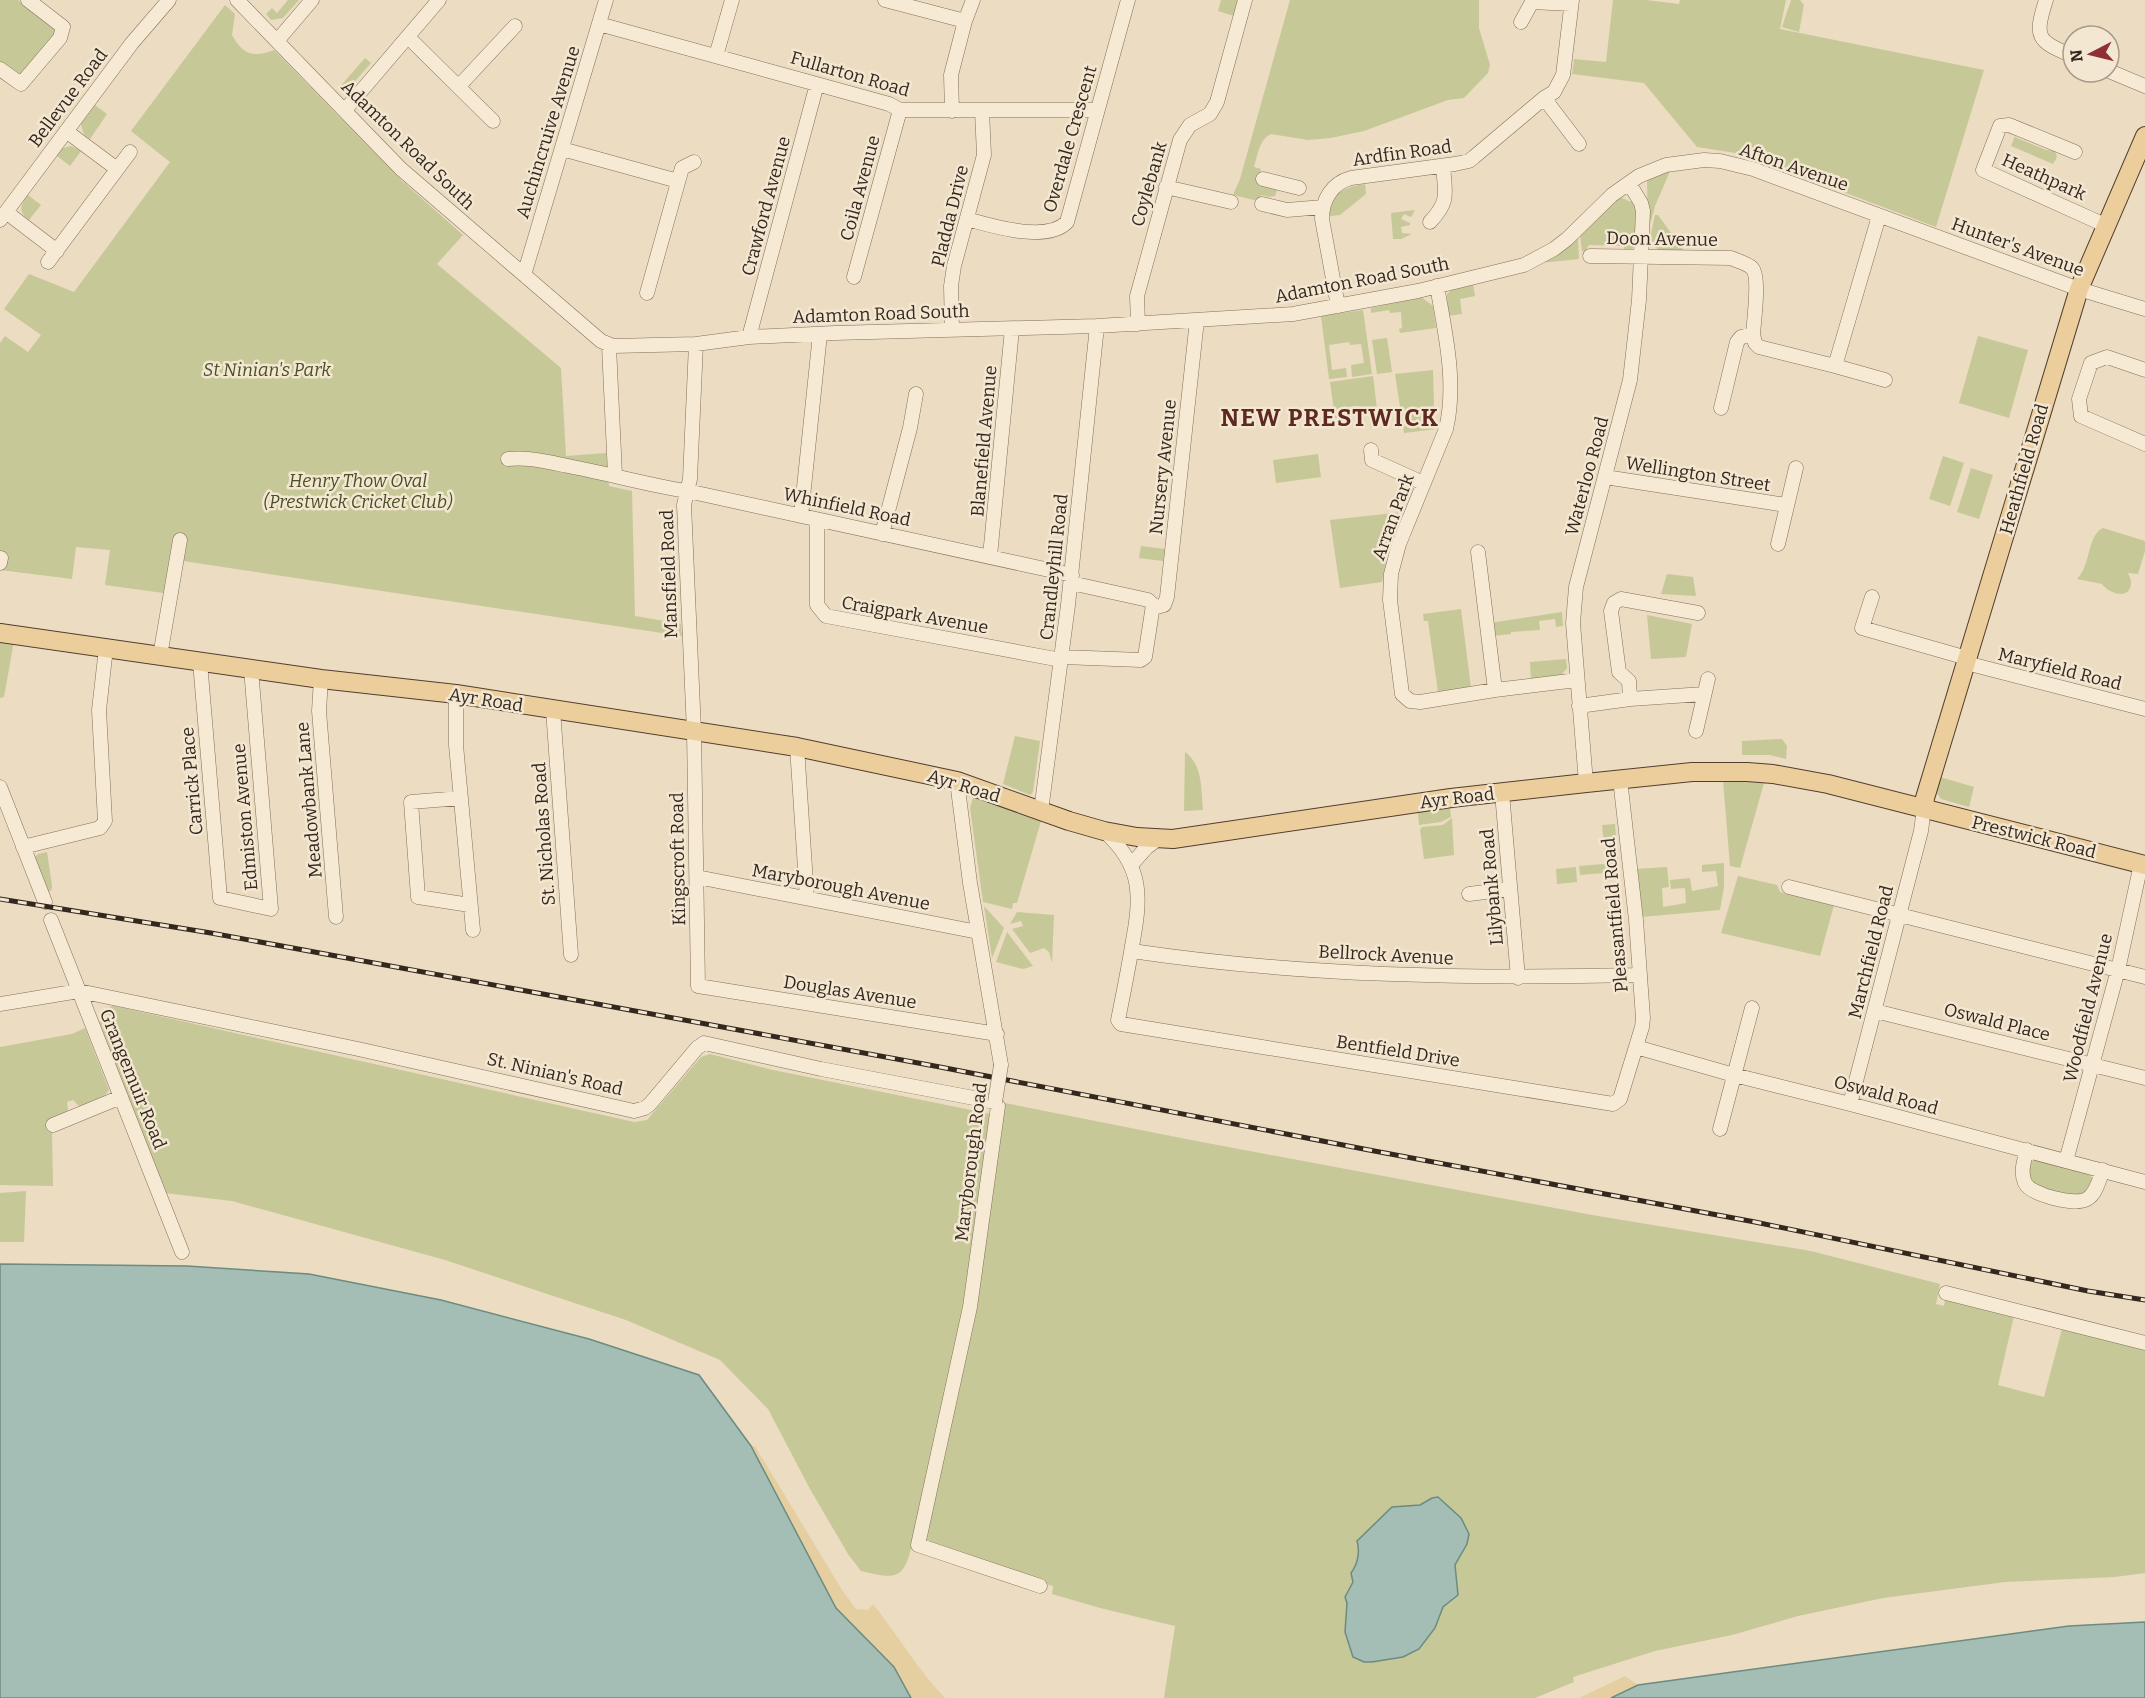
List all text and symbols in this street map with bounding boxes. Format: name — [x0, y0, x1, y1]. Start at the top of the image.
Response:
north arrow — [2061, 24, 2121, 84]
street label: Auchincruive Avenue — [511, 43, 585, 221]
street label: Bellevue Road — [24, 44, 112, 152]
street label: Fullarton Road — [788, 46, 912, 102]
text: N — [2066, 48, 2087, 63]
street label: Overdale Crescent — [1038, 62, 1102, 215]
street label: Adamton Road South — [337, 76, 479, 214]
street label: Coila Avenue — [835, 133, 885, 243]
street label: Crawford Avenue — [737, 134, 795, 278]
street label: Ardfin Road — [1351, 135, 1453, 171]
street label: Coylebank — [1126, 138, 1172, 229]
street label: Afton Avenue — [1737, 138, 1851, 196]
street label: Heathpark — [1999, 149, 2090, 206]
street label: Pladda Drive — [927, 163, 973, 269]
street label: Hunter's Avenue — [1949, 213, 2087, 281]
street label: Doon Avenue — [1606, 227, 1718, 251]
street label: Adamton Road South — [1273, 252, 1451, 308]
street label: Adamton Road South — [792, 300, 970, 328]
park label: St Ninian's Park — [203, 359, 331, 381]
street label: Blanefield Avenue — [966, 364, 1002, 518]
street label: Nursery Avenue — [1145, 398, 1181, 536]
street label: Heathfield Road — [1995, 401, 2053, 537]
district label: NEW PRESTWICK — [1220, 404, 1440, 432]
street label: Waterloo Road — [1561, 414, 1614, 538]
street label: Wellington Street — [1624, 452, 1773, 496]
park label: Henry Thow Oval (Prestwick Cricket Club) — [264, 470, 453, 513]
street label: Arran Park — [1367, 470, 1419, 563]
street label: Whinfield Road — [781, 483, 913, 531]
street label: Crandleyhill Road — [1035, 492, 1073, 641]
street label: Mansfield Road — [656, 509, 682, 639]
street label: Craigpark Avenue — [840, 591, 990, 639]
street label: Maryfield Road — [1996, 643, 2124, 695]
street label: Ayr Road — [447, 683, 525, 717]
street label: Meadowbank Lane — [291, 721, 327, 879]
street label: Carrick Place — [176, 726, 208, 836]
street label: Edmiston Avenue — [228, 743, 262, 891]
street label: St. Nicholas Road — [528, 761, 560, 907]
street label: Ayr Road — [925, 765, 1003, 808]
street label: Ayr Road — [1418, 782, 1496, 813]
street label: Kingscroft Road — [666, 792, 690, 926]
street label: Prestwick Road — [1969, 811, 2099, 863]
street label: Lilybank Road — [1476, 827, 1508, 946]
street label: Pleasantfield Road — [1597, 836, 1633, 993]
street label: Maryborough Avenue — [750, 859, 932, 915]
street label: Marchfield Road — [1844, 883, 1898, 1021]
street label: Woodfield Avenue — [2059, 931, 2117, 1085]
street label: Bellrock Avenue — [1318, 940, 1454, 970]
street label: Douglas Avenue — [782, 971, 918, 1013]
street label: Oswald Place — [1941, 998, 2053, 1046]
street label: Grangemuir Road — [95, 1006, 171, 1153]
street label: Bentfield Drive — [1335, 1030, 1461, 1072]
street label: St. Ninian's Road — [485, 1048, 625, 1100]
street label: Oswald Road — [1831, 1070, 1941, 1120]
street label: Maryborough Road — [950, 1081, 992, 1243]

